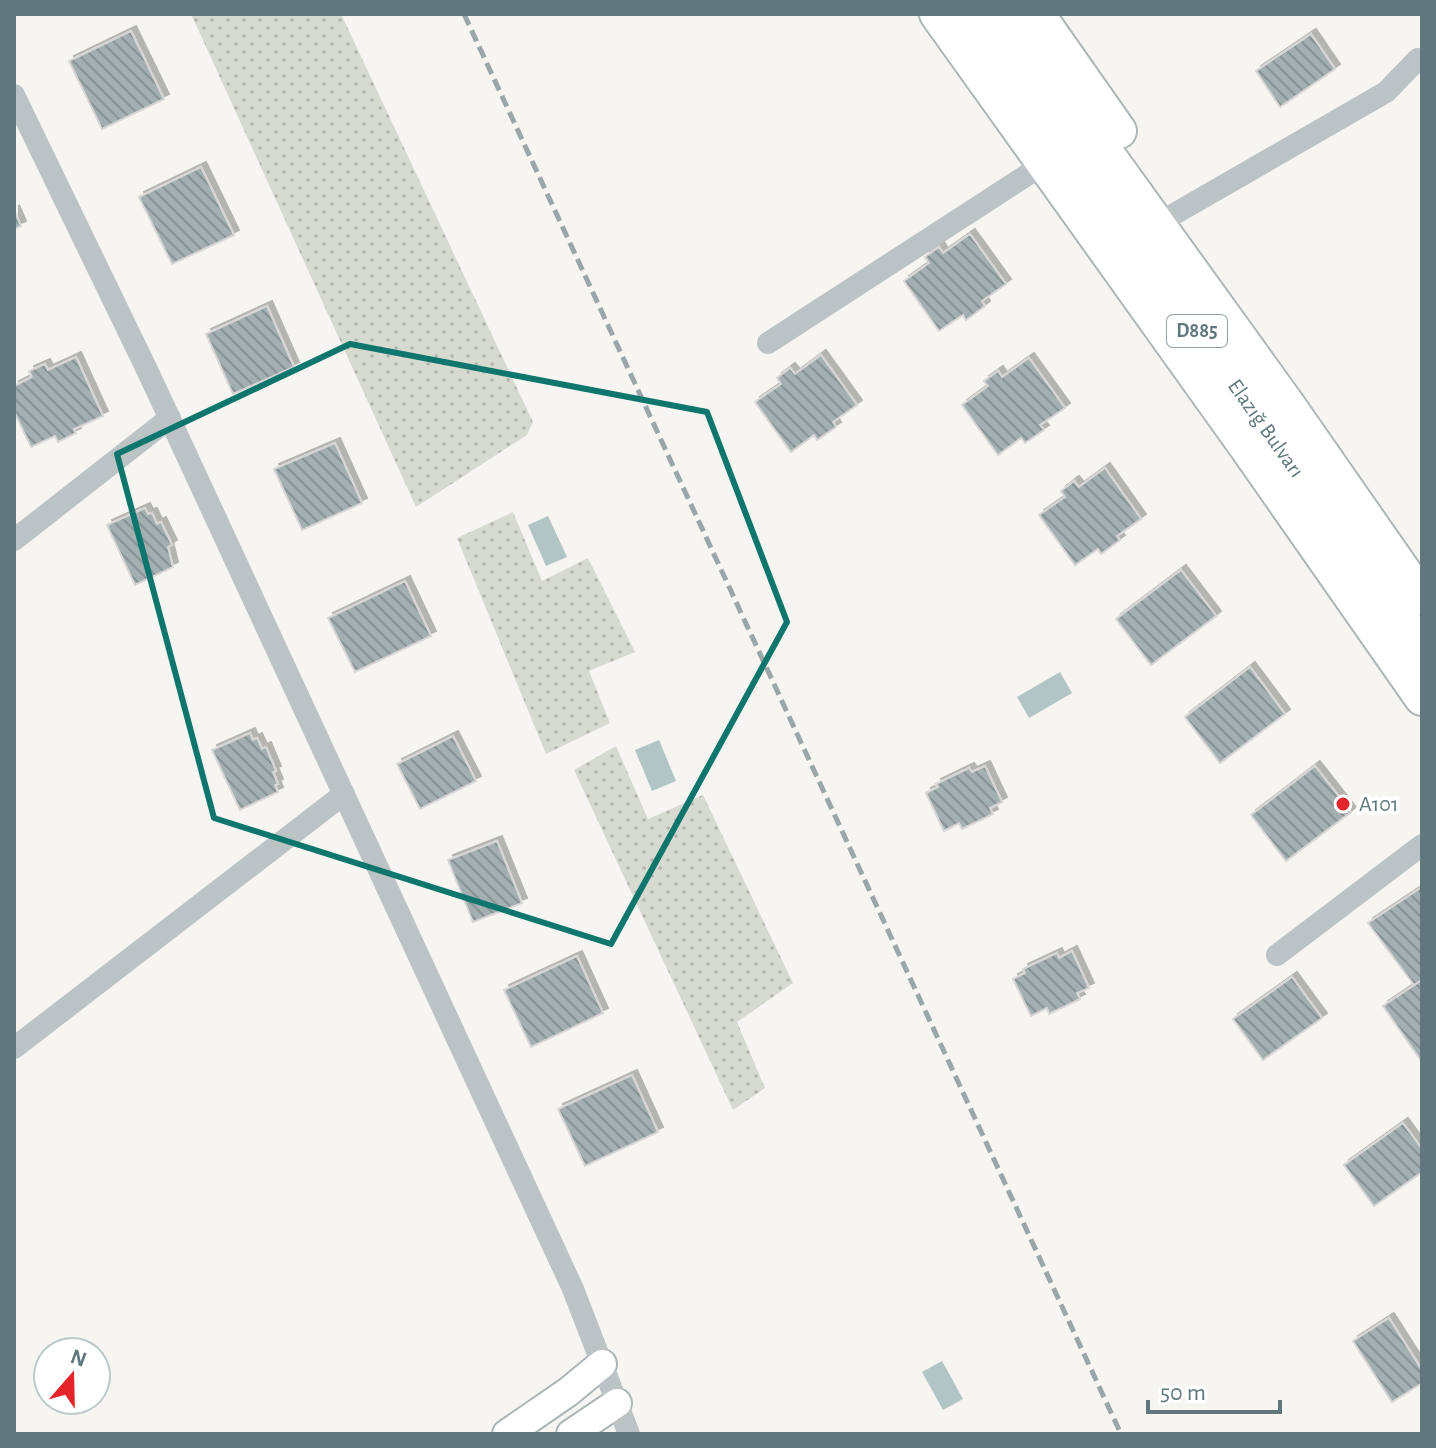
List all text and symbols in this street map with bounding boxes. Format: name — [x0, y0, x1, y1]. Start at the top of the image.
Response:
road number: D885 — [1167, 315, 1227, 347]
street label: Elazığ Bulvarı — [1224, 375, 1308, 481]
place label: A101 — [1359, 793, 1398, 815]
marker: A101 — [1334, 795, 1352, 813]
north arrow — [32, 1336, 112, 1416]
text: N — [68, 1345, 89, 1371]
scale bar — [1148, 1364, 1280, 1414]
text: 50 m — [1160, 1381, 1206, 1405]

